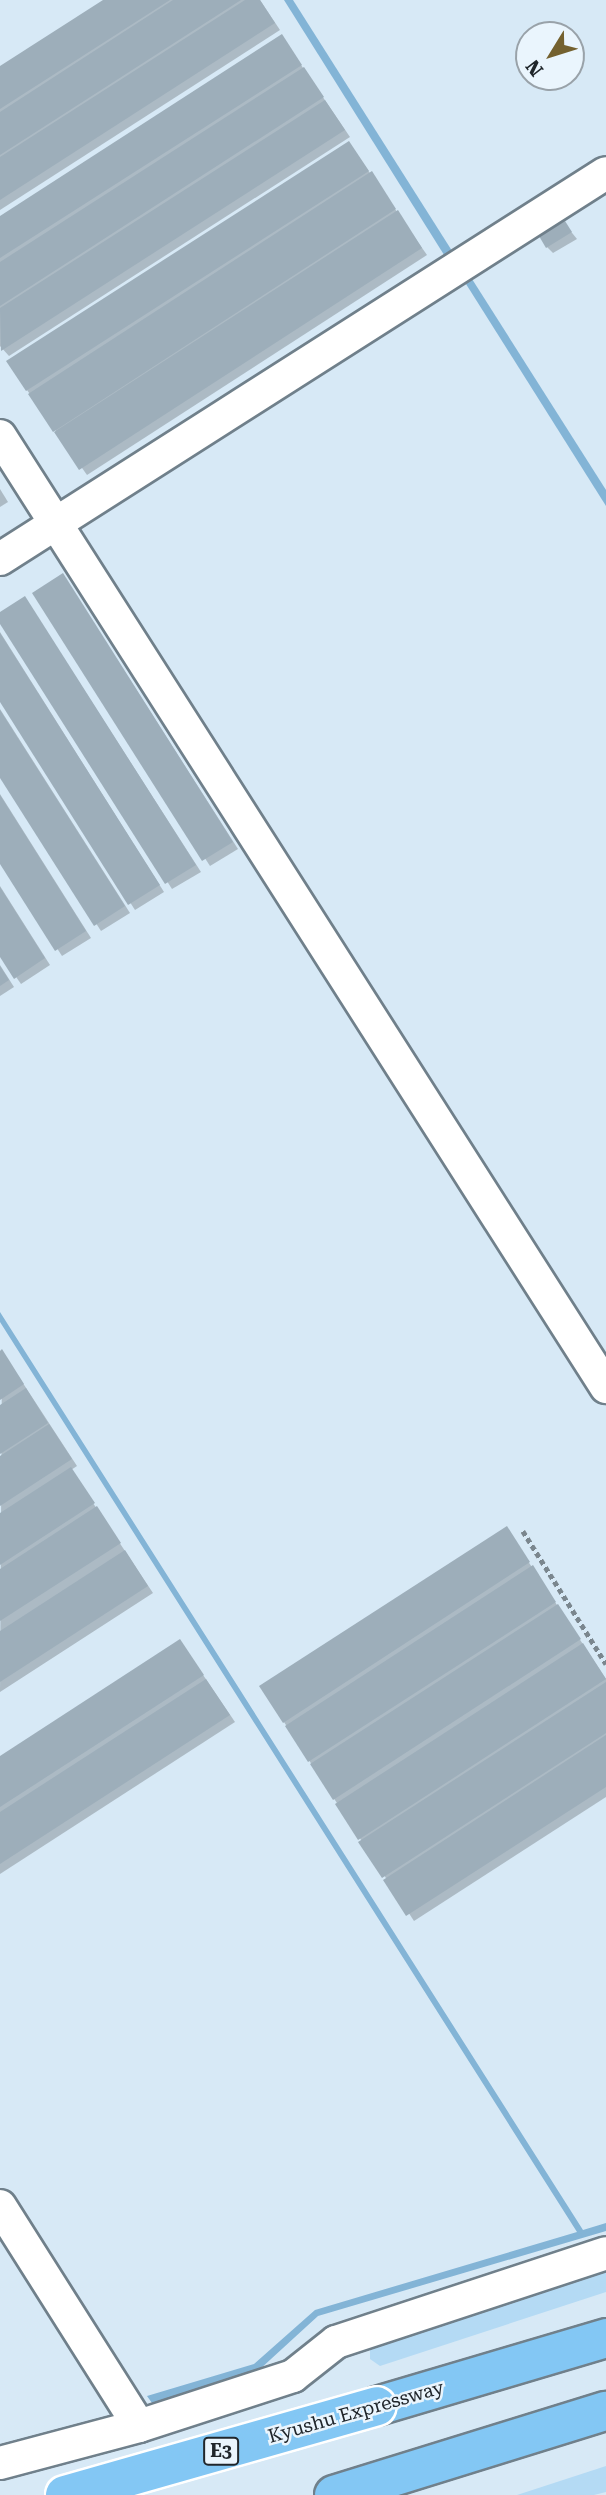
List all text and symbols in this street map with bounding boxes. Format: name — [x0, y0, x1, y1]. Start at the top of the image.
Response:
north arrow — [515, 21, 585, 91]
text: N — [521, 55, 548, 81]
street label: Kyushu Expressway — [265, 2376, 447, 2448]
road number: E3 — [202, 2437, 240, 2466]

